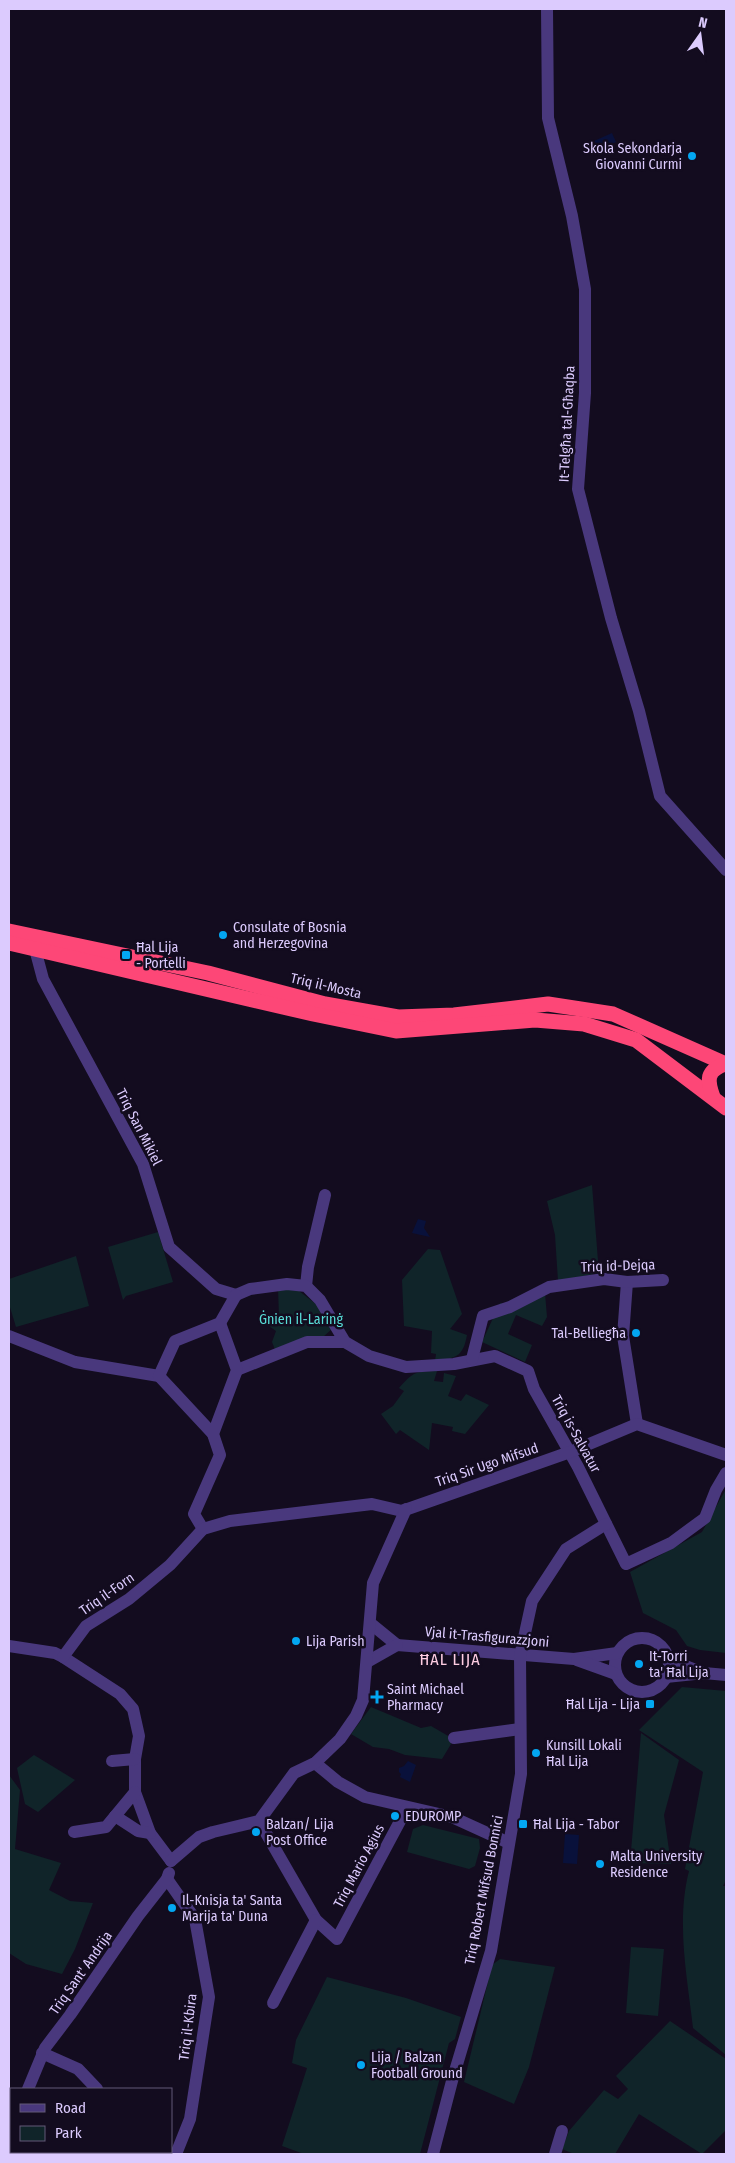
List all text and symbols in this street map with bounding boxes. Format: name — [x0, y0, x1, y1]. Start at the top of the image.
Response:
north arrow — [675, 10, 725, 60]
text: N — [697, 14, 709, 32]
place label: Skola Sekondarja Giovanni Curmi — [583, 140, 682, 173]
marker: Skola Sekondarja Giovanni Curmi — [686, 150, 698, 162]
street label: It-Telgħa tal-Għaqba — [555, 365, 579, 483]
place label: Consulate of Bosnia and Herzegovina — [233, 919, 347, 952]
marker: Consulate of Bosnia and Herzegovina — [217, 929, 229, 941]
place label: Ħal Lija - Portelli — [136, 939, 186, 972]
marker: Ħal Lija - Portelli — [120, 949, 132, 961]
street label: Triq il-Mosta — [289, 970, 363, 1002]
street label: Triq San Mikiel — [112, 1086, 166, 1169]
street label: Triq id-Dejqa — [581, 1256, 656, 1276]
park label: Ġnien il-Larinġ — [259, 1310, 343, 1328]
place label: Tal-Belliegħa — [551, 1325, 626, 1342]
marker: Tal-Belliegħa — [630, 1327, 642, 1339]
street label: Triq is-Salvatur — [548, 1392, 604, 1476]
street label: Triq Sir Ugo Mifsud — [433, 1439, 541, 1491]
street label: Triq il-Forn — [76, 1569, 138, 1619]
street label: Vjal it-Trasfigurazzjoni — [424, 1623, 550, 1651]
place label: Lija Parish — [306, 1633, 365, 1650]
marker: Lija Parish — [290, 1635, 302, 1647]
place label: It-Torri ta' Ħal Lija — [649, 1648, 709, 1681]
district label: ĦAL LIJA — [419, 1650, 481, 1669]
marker: It-Torri ta' Ħal Lija — [633, 1658, 645, 1670]
place label: Saint Michael Pharmacy — [387, 1681, 464, 1714]
marker: Saint Michael Pharmacy — [371, 1691, 383, 1703]
place label: Ħal Lija - Lija — [566, 1696, 640, 1713]
marker: Ħal Lija - Lija — [644, 1698, 656, 1710]
place label: Kunsill Lokali Ħal Lija — [546, 1737, 622, 1770]
marker: Kunsill Lokali Ħal Lija — [530, 1747, 542, 1759]
place label: EDUROMP — [405, 1808, 461, 1825]
marker: EDUROMP — [389, 1810, 401, 1822]
street label: Triq Robert Mifsud Bonnici — [461, 1814, 507, 1966]
place label: Balzan/ Lija Post Office — [266, 1816, 334, 1849]
place label: Ħal Lija - Tabor — [533, 1816, 620, 1833]
marker: Ħal Lija - Tabor — [517, 1818, 529, 1830]
street label: Triq Mario Agius — [330, 1821, 388, 1911]
marker: Balzan/ Lija Post Office — [250, 1826, 262, 1838]
place label: Malta University Residence — [610, 1848, 703, 1881]
marker: Malta University Residence — [594, 1858, 606, 1870]
place label: Il-Knisja ta' Santa Marija ta' Duna — [182, 1892, 282, 1925]
marker: Il-Knisja ta' Santa Marija ta' Duna — [166, 1902, 178, 1914]
street label: Triq Sant' Andrija — [46, 1928, 116, 2018]
street label: Triq il-Kbira — [175, 1992, 201, 2061]
place label: Lija / Balzan Football Ground — [371, 2049, 463, 2082]
marker: Lija / Balzan Football Ground — [355, 2059, 367, 2071]
legend — [10, 2088, 172, 2153]
text: Road — [55, 2099, 86, 2117]
text: Park — [55, 2124, 82, 2142]

